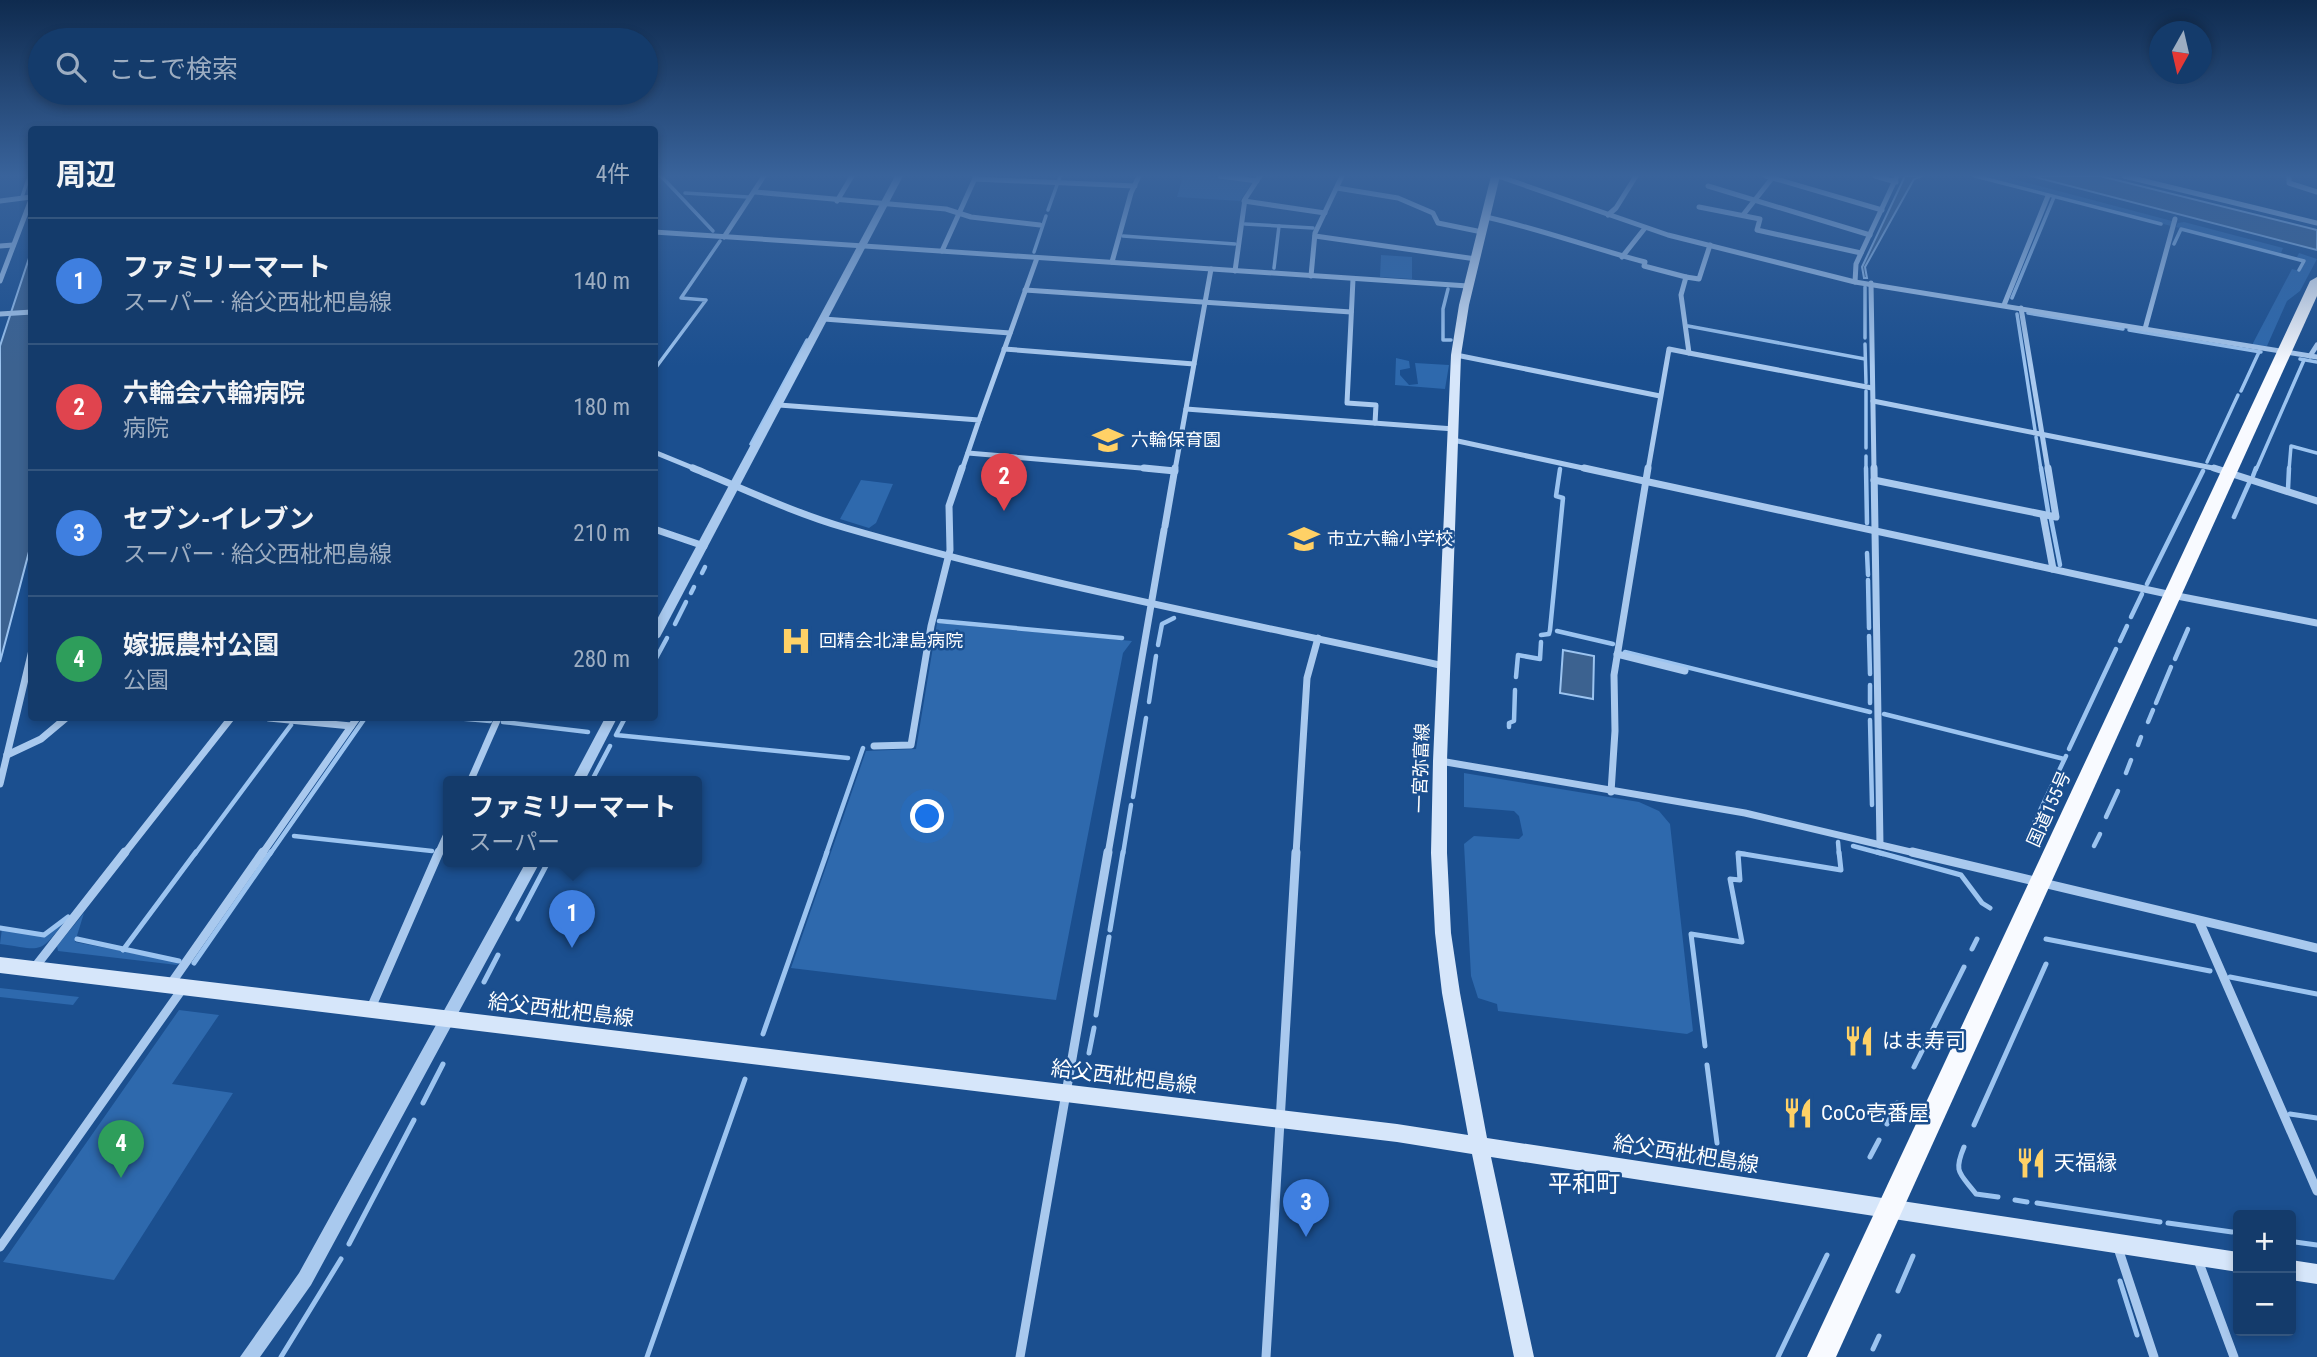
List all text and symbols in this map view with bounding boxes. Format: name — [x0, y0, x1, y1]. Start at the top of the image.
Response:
north arrow — [2149, 21, 2212, 84]
search box — [28, 28, 658, 105]
icon: search — [52, 48, 90, 86]
text: ここで検索 — [108, 54, 238, 84]
text: 周辺 — [56, 157, 116, 192]
text: 4件 — [596, 161, 630, 188]
text: ファミリーマート — [123, 252, 331, 282]
text: 1 — [73, 268, 85, 295]
text: 140 m — [573, 268, 630, 295]
text: スーパー · 給父西枇杷島線 — [123, 289, 392, 316]
text: 六輪会六輪病院 — [123, 378, 305, 408]
text: 2 — [73, 394, 85, 421]
text: 180 m — [573, 394, 630, 421]
text: 病院 — [123, 415, 169, 442]
school or university icon: 六輪保育園 — [1091, 423, 1125, 457]
place label: 六輪保育園 — [1131, 429, 1221, 450]
pin: 2 — [981, 453, 1027, 511]
text: セブン-イレブン — [123, 504, 314, 534]
text: 3 — [73, 520, 85, 547]
text: 210 m — [573, 520, 630, 547]
school or university icon: 市立六輪小学校 — [1287, 522, 1321, 556]
place label: 市立六輪小学校 — [1327, 528, 1453, 549]
text: スーパー · 給父西枇杷島線 — [123, 541, 392, 568]
hospital icon: 回精会北津島病院 — [779, 624, 813, 658]
text: 嫁振農村公園 — [123, 630, 279, 660]
place label: 回精会北津島病院 — [819, 630, 963, 651]
text: 4 — [73, 646, 85, 673]
text: 280 m — [573, 646, 630, 673]
text: 公園 — [123, 667, 169, 694]
street label: 一宮弥富線 — [1408, 723, 1433, 813]
street label: 国道155号 — [2023, 768, 2075, 850]
popup — [443, 776, 702, 867]
text: ファミリーマート — [468, 792, 677, 822]
your location — [910, 799, 944, 833]
text: スーパー — [468, 829, 560, 856]
pin: 1 — [549, 890, 595, 948]
street label: 給父西枇杷島線 — [487, 989, 635, 1031]
restaurant icon: はま寿司 — [1842, 1024, 1876, 1058]
place label: はま寿司 — [1882, 1029, 1966, 1053]
street label: 給父西枇杷島線 — [1050, 1056, 1198, 1098]
restaurant icon: CoCo壱番屋 — [1781, 1096, 1815, 1130]
place label: CoCo壱番屋 — [1821, 1101, 1929, 1125]
pin: 4 — [98, 1120, 144, 1178]
street label: 給父西枇杷島線 — [1612, 1131, 1760, 1177]
restaurant icon: 天福縁 — [2014, 1146, 2048, 1180]
place label: 天福縁 — [2054, 1151, 2117, 1175]
district label: 平和町 — [1548, 1170, 1620, 1198]
pin: 3 — [1283, 1179, 1329, 1237]
map controls — [2233, 1210, 2296, 1336]
button: + — [2233, 1210, 2296, 1273]
button: − — [2233, 1273, 2296, 1336]

